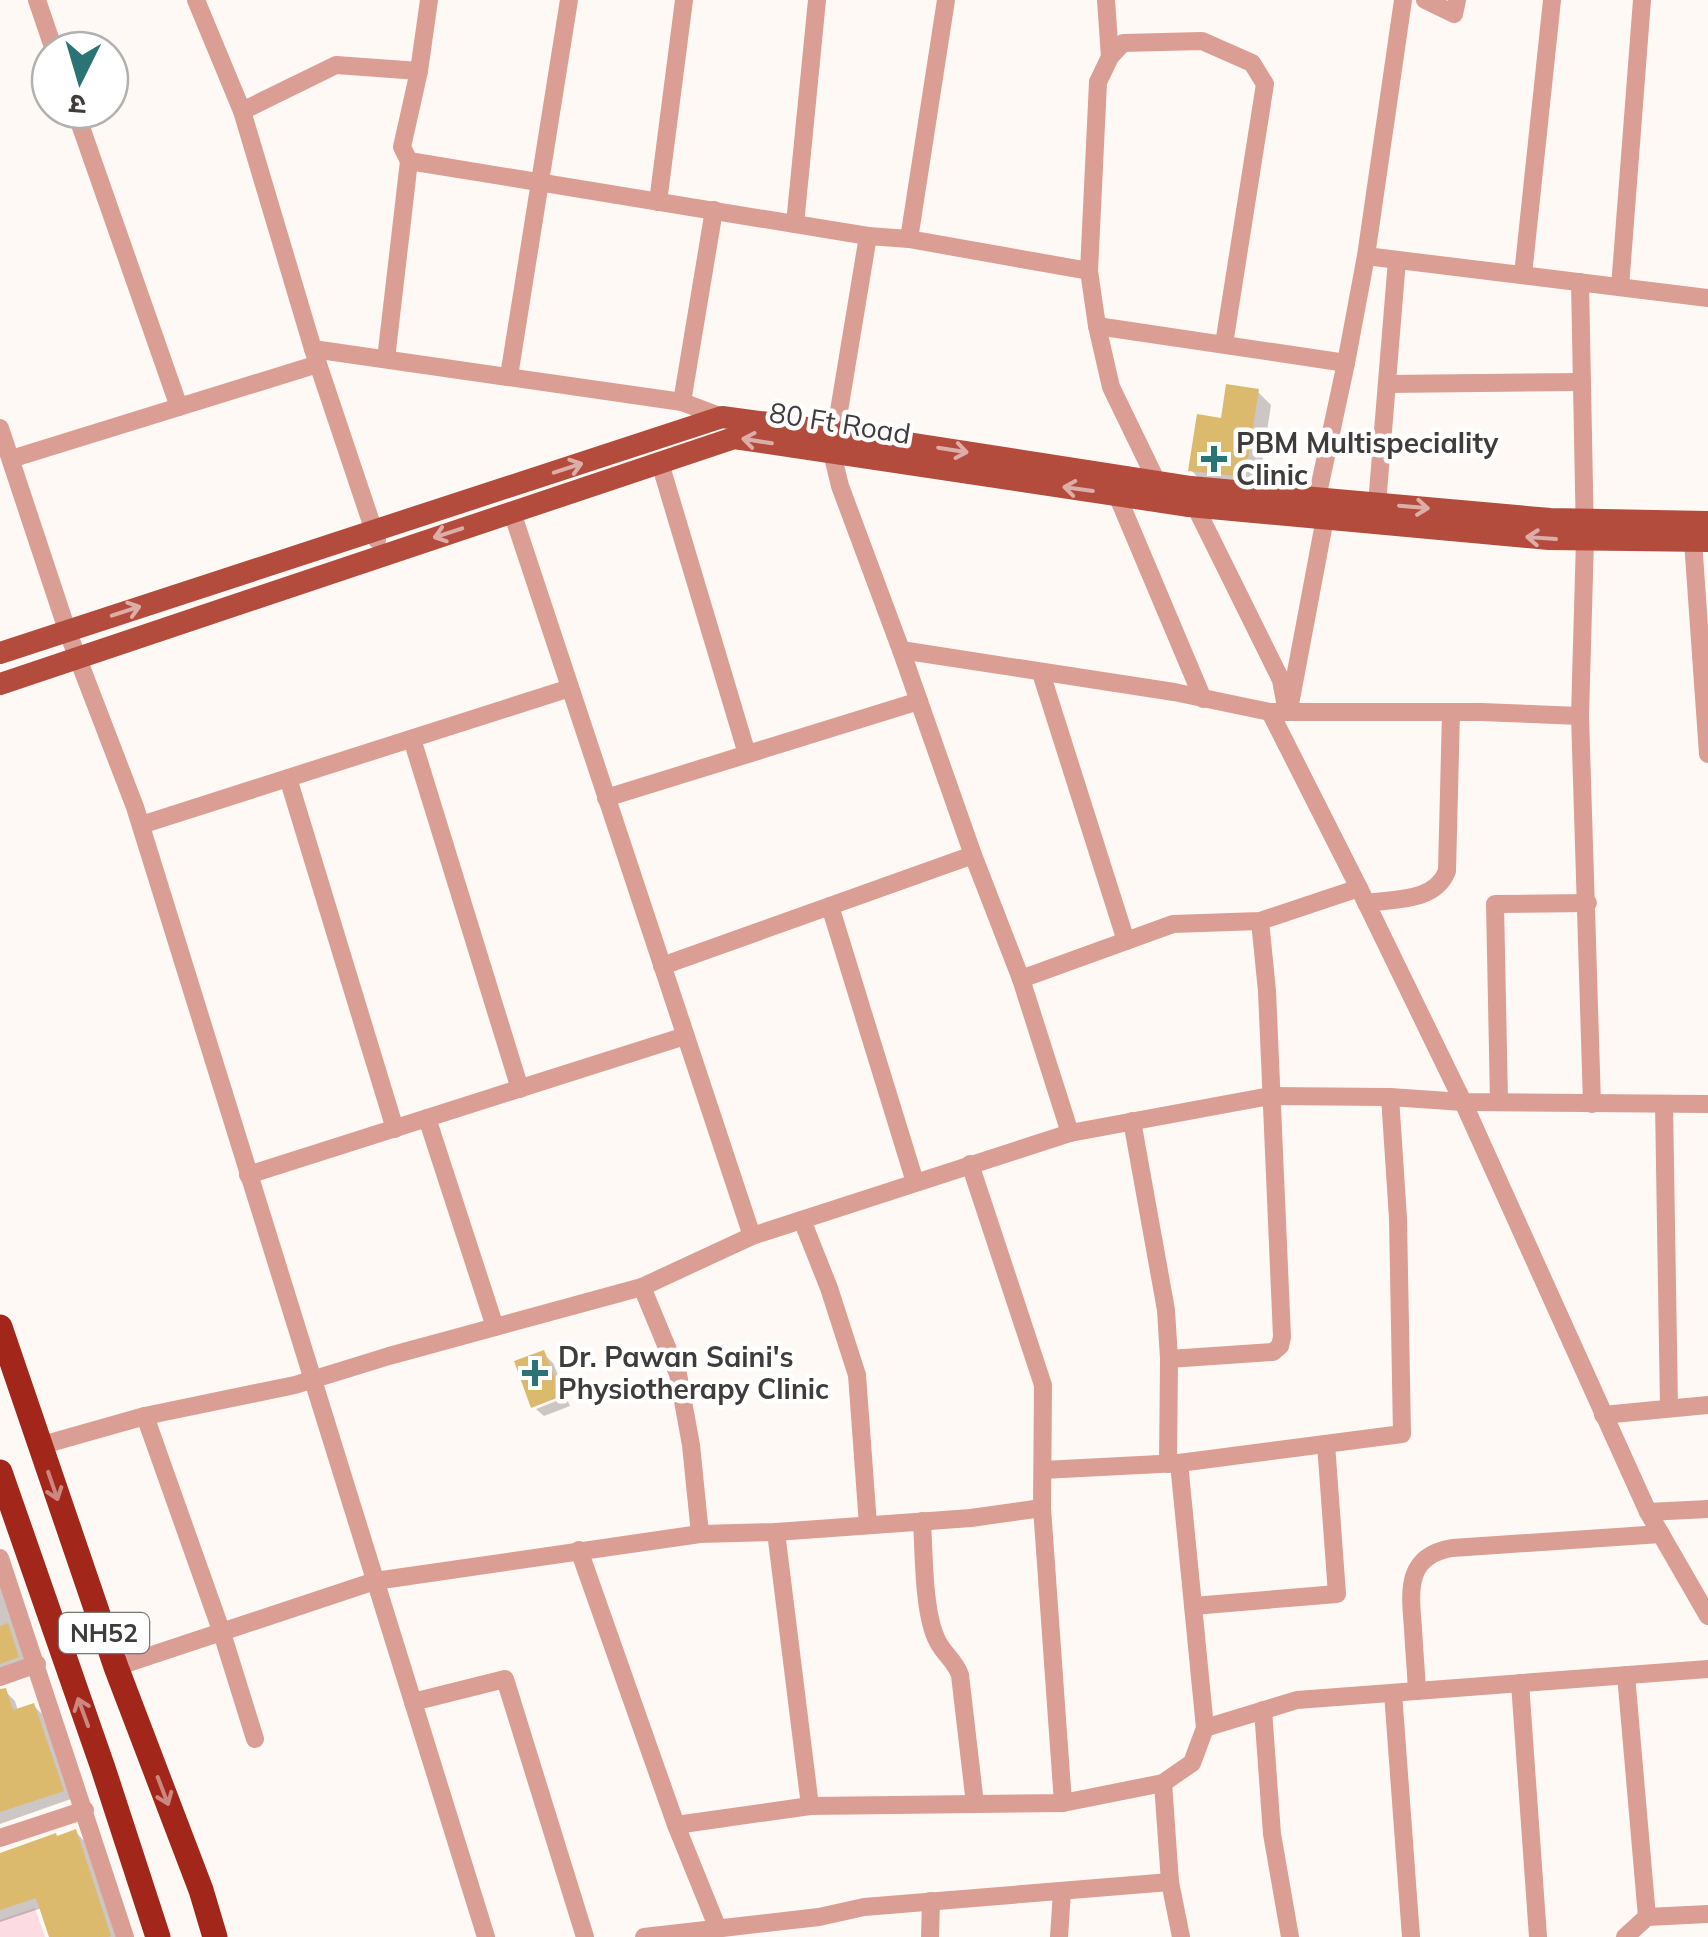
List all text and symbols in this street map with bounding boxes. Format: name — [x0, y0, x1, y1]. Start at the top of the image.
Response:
north arrow — [30, 30, 130, 130]
text: उ — [67, 87, 87, 124]
street label: 80 Ft Road — [767, 394, 913, 451]
place label: PBM Multispeciality Clinic — [1236, 425, 1499, 492]
one-way arrow — [741, 432, 774, 450]
one-way arrow — [936, 441, 968, 459]
marker: PBM Multispeciality Clinic — [1201, 446, 1227, 472]
one-way arrow — [552, 458, 583, 476]
one-way arrow — [1063, 480, 1095, 498]
one-way arrow — [1397, 498, 1429, 517]
one-way arrow — [432, 526, 464, 544]
one-way arrow — [1525, 528, 1557, 547]
one-way arrow — [109, 601, 141, 619]
place label: Dr. Pawan Saini's Physiotherapy Clinic — [558, 1339, 829, 1406]
marker: Dr. Pawan Saini's Physiotherapy Clinic — [522, 1360, 548, 1386]
one-way arrow — [45, 1469, 63, 1500]
road number: NH52 — [59, 1613, 149, 1653]
one-way arrow — [72, 1696, 90, 1728]
one-way arrow — [156, 1776, 174, 1806]

